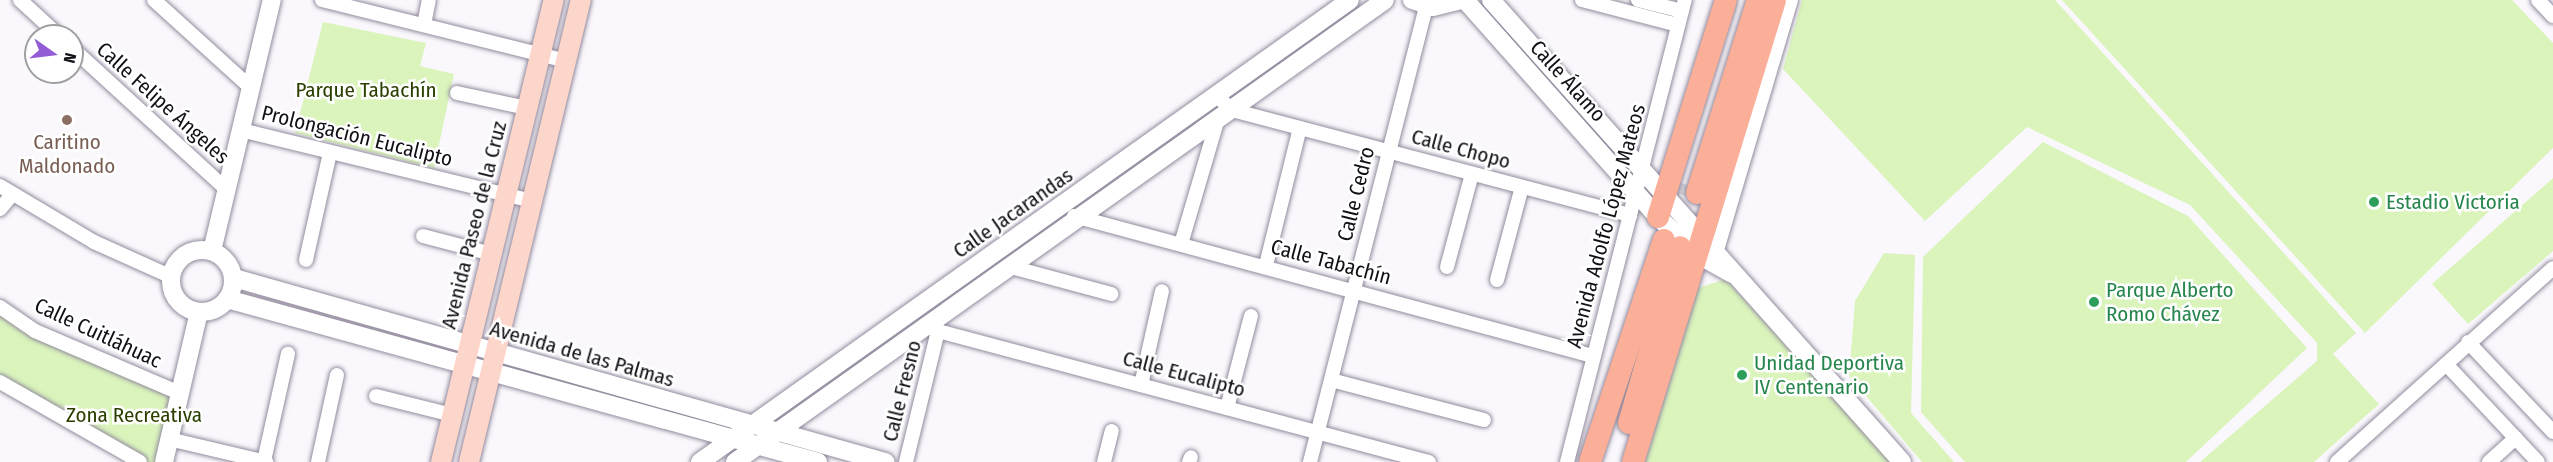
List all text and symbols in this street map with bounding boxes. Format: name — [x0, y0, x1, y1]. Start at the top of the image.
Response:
north arrow — [24, 24, 84, 84]
street label: Calle Álamo — [1525, 35, 1611, 127]
street label: Calle Felipe Ángeles — [91, 37, 235, 169]
text: N — [60, 51, 80, 65]
park label: Parque Tabachín — [295, 77, 437, 103]
street label: Prolongación Eucalipto — [259, 100, 455, 172]
street label: Avenida Adolfo López Mateos — [1561, 101, 1651, 351]
marker: Caritino Maldonado — [60, 113, 74, 127]
street label: Avenida Paseo de la Cruz — [436, 119, 512, 331]
street label: Calle Chopo — [1409, 124, 1513, 174]
place label: Caritino Maldonado — [19, 129, 115, 179]
street label: Calle Cedro — [1332, 144, 1380, 244]
street label: Calle Jacarandas — [948, 162, 1078, 264]
place label: Estadio Victoria — [2386, 189, 2520, 215]
marker: Estadio Victoria — [2367, 195, 2381, 209]
street label: Calle Tabachín — [1268, 234, 1394, 290]
place label: Parque Alberto Romo Chávez — [2106, 277, 2234, 327]
street label: Calle Cuitláhuac — [31, 293, 165, 373]
marker: Parque Alberto Romo Chávez — [2087, 295, 2101, 309]
street label: Avenida de las Palmas — [487, 316, 677, 392]
street label: Calle Fresno — [877, 338, 927, 444]
street label: Calle Eucalipto — [1120, 346, 1248, 402]
place label: Unidad Deportiva IV Centenario — [1754, 350, 1904, 400]
marker: Unidad Deportiva IV Centenario — [1735, 368, 1749, 382]
park label: Zona Recreativa — [66, 402, 202, 428]

